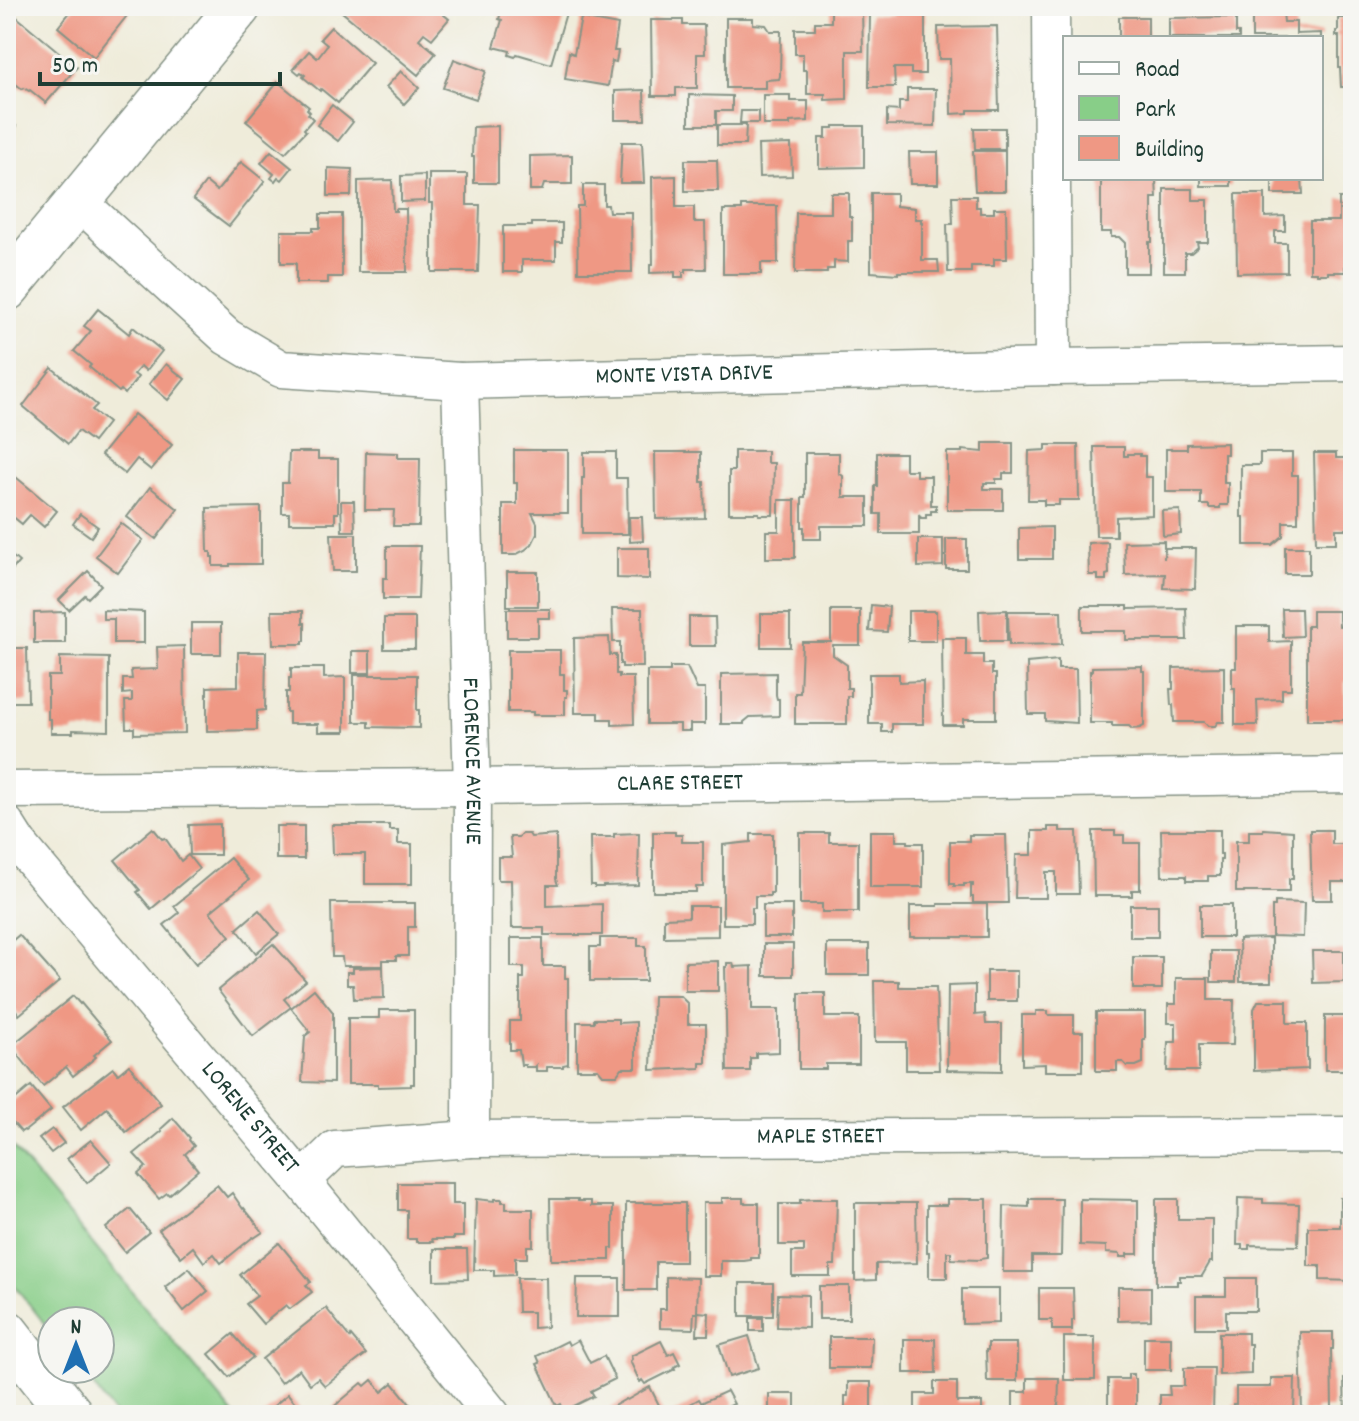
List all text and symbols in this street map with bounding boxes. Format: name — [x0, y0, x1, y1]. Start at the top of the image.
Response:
scale bar — [40, 36, 280, 86]
legend — [1063, 36, 1323, 180]
text: 50 m — [52, 50, 98, 84]
text: Road — [1135, 54, 1180, 88]
text: Park — [1135, 94, 1176, 128]
text: Building — [1135, 134, 1204, 168]
street label: MONTE VISTA DRIVE — [595, 357, 773, 395]
street label: FLORENCE AVENUE — [452, 677, 489, 844]
street label: CLARE STREET — [617, 766, 744, 802]
street label: LORENE STREET — [192, 1055, 307, 1182]
street label: MAPLE STREET — [757, 1120, 885, 1155]
north arrow — [36, 1305, 116, 1385]
text: N — [71, 1313, 82, 1344]

